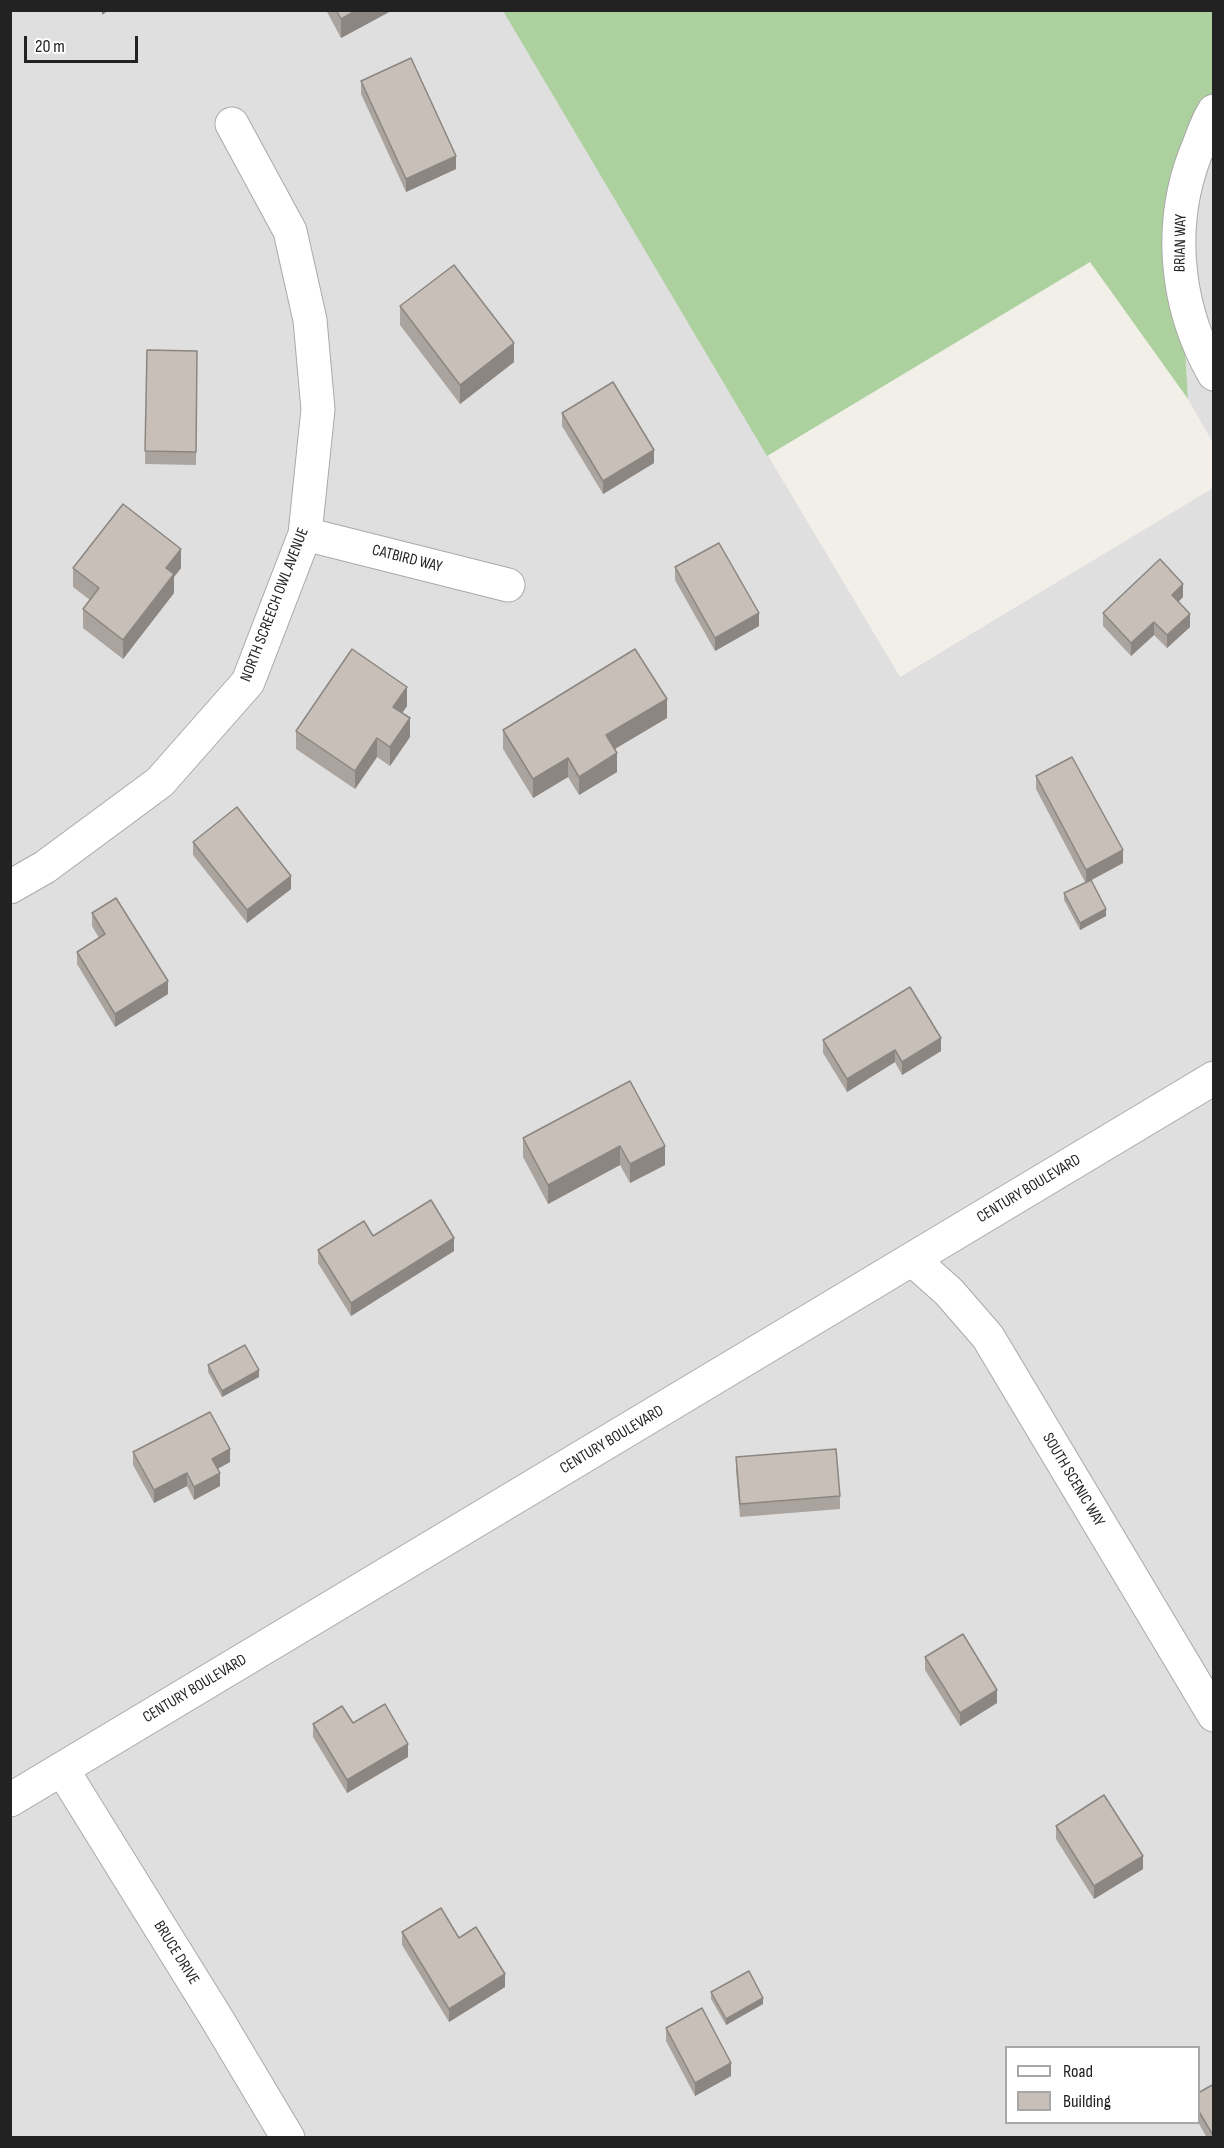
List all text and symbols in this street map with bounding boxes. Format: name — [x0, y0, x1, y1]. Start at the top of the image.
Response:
scale bar — [27, 24, 141, 62]
text: 20 m — [35, 36, 65, 57]
street label: BRIAN WAY — [1171, 214, 1191, 272]
street label: NORTH SCREECH OWL AVENUE — [237, 525, 313, 685]
street label: CATBIRD WAY — [370, 541, 444, 577]
street label: CENTURY BOULEVARD — [974, 1150, 1084, 1228]
street label: CENTURY BOULEVARD — [557, 1401, 667, 1479]
street label: SOUTH SCENIC WAY — [1038, 1430, 1108, 1530]
street label: CENTURY BOULEVARD — [140, 1650, 250, 1728]
street label: BRUCE DRIVE — [149, 1918, 203, 1988]
legend — [1005, 2046, 1200, 2124]
text: Road — [1063, 2061, 1093, 2082]
text: Building — [1063, 2091, 1111, 2112]

